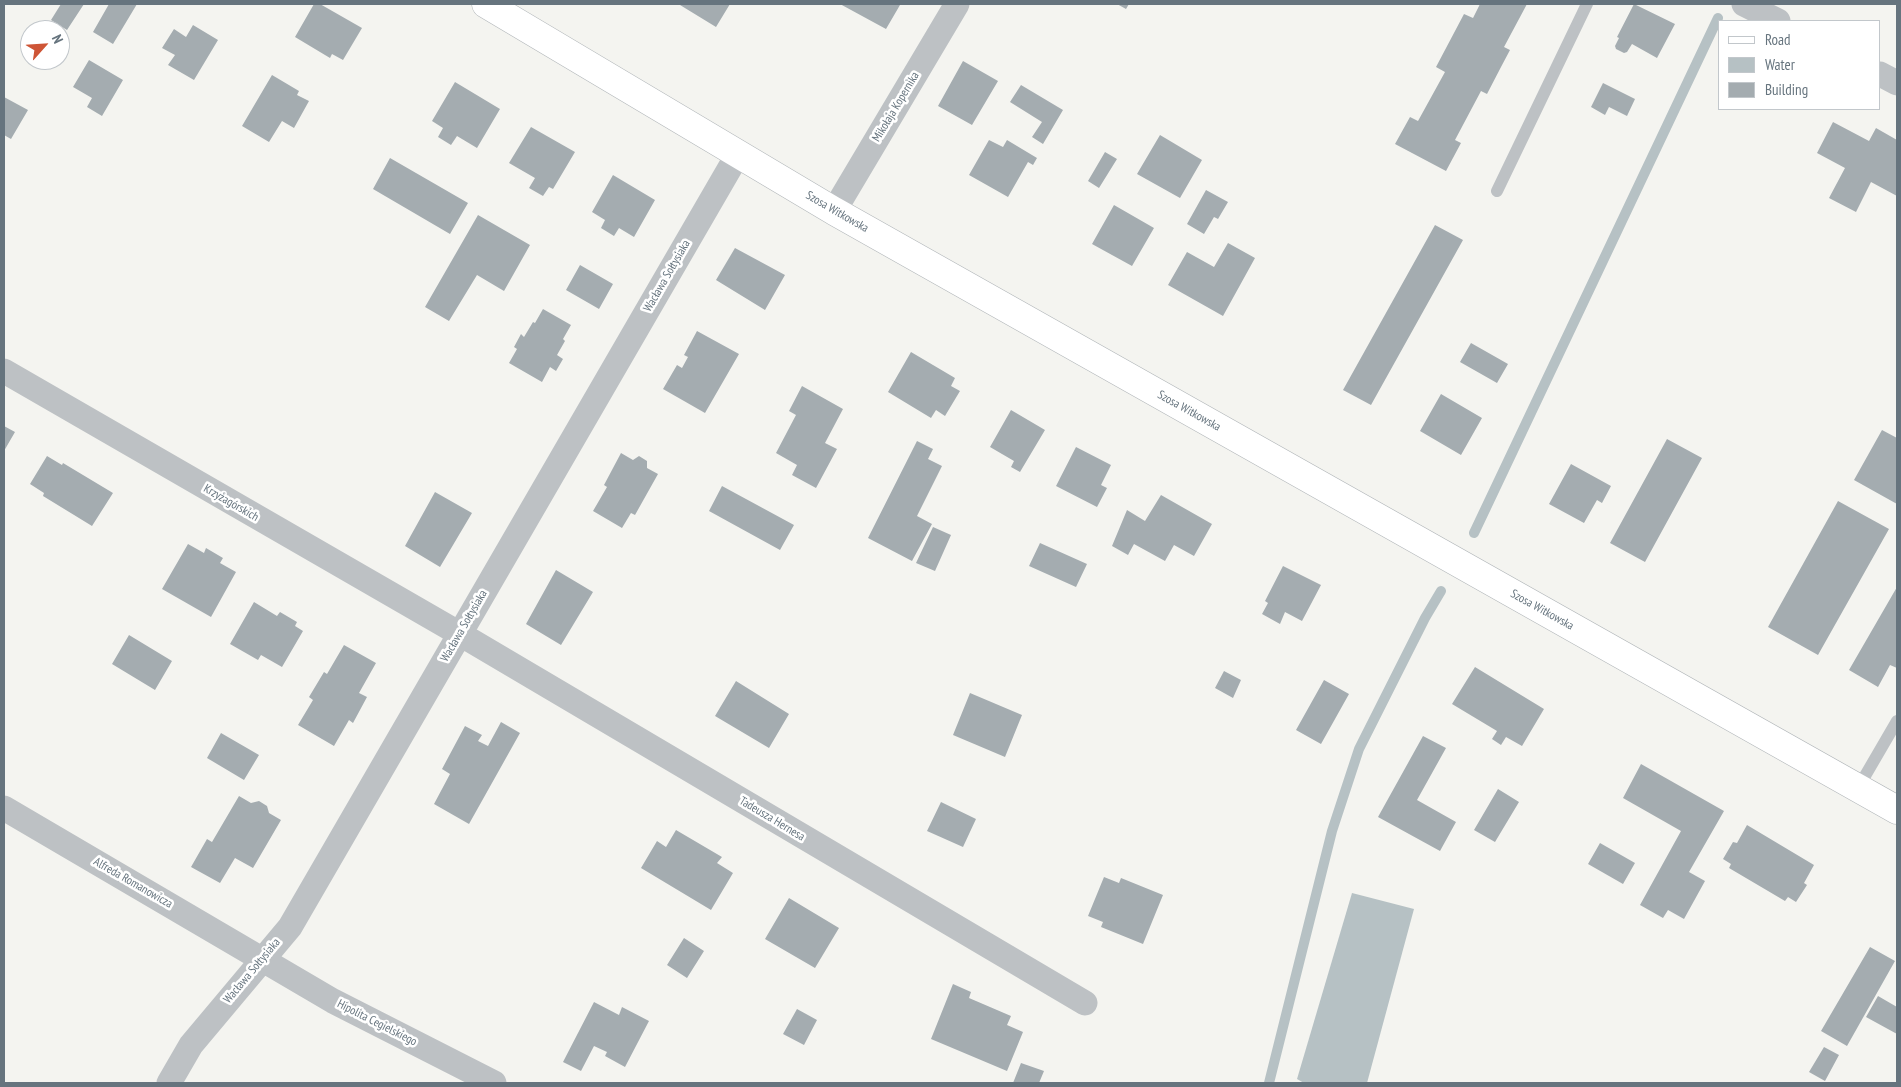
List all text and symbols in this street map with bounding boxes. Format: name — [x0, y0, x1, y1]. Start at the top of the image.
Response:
north arrow — [20, 20, 70, 70]
legend — [1718, 20, 1881, 110]
text: Road — [1765, 30, 1791, 49]
text: N — [48, 32, 67, 46]
text: Water — [1765, 55, 1795, 74]
street label: Mikołaja Kopernika — [870, 69, 922, 145]
text: Building — [1765, 80, 1808, 99]
street label: Szosa Witkowska — [803, 188, 871, 236]
street label: Wacława Sołtysiaka — [641, 238, 693, 314]
street label: Szosa Witkowska — [1155, 388, 1223, 434]
street label: Krzyżagórskich — [201, 481, 261, 525]
street label: Szosa Witkowska — [1508, 587, 1576, 633]
street label: Wacława Sołtysiaka — [438, 588, 490, 664]
street label: Tadeusza Hernesa — [737, 794, 807, 844]
street label: Alfreda Romanowicza — [91, 855, 175, 911]
street label: Wacława Sołtysiaka — [221, 936, 283, 1006]
street label: Hipolita Cegielskiego — [335, 997, 419, 1049]

